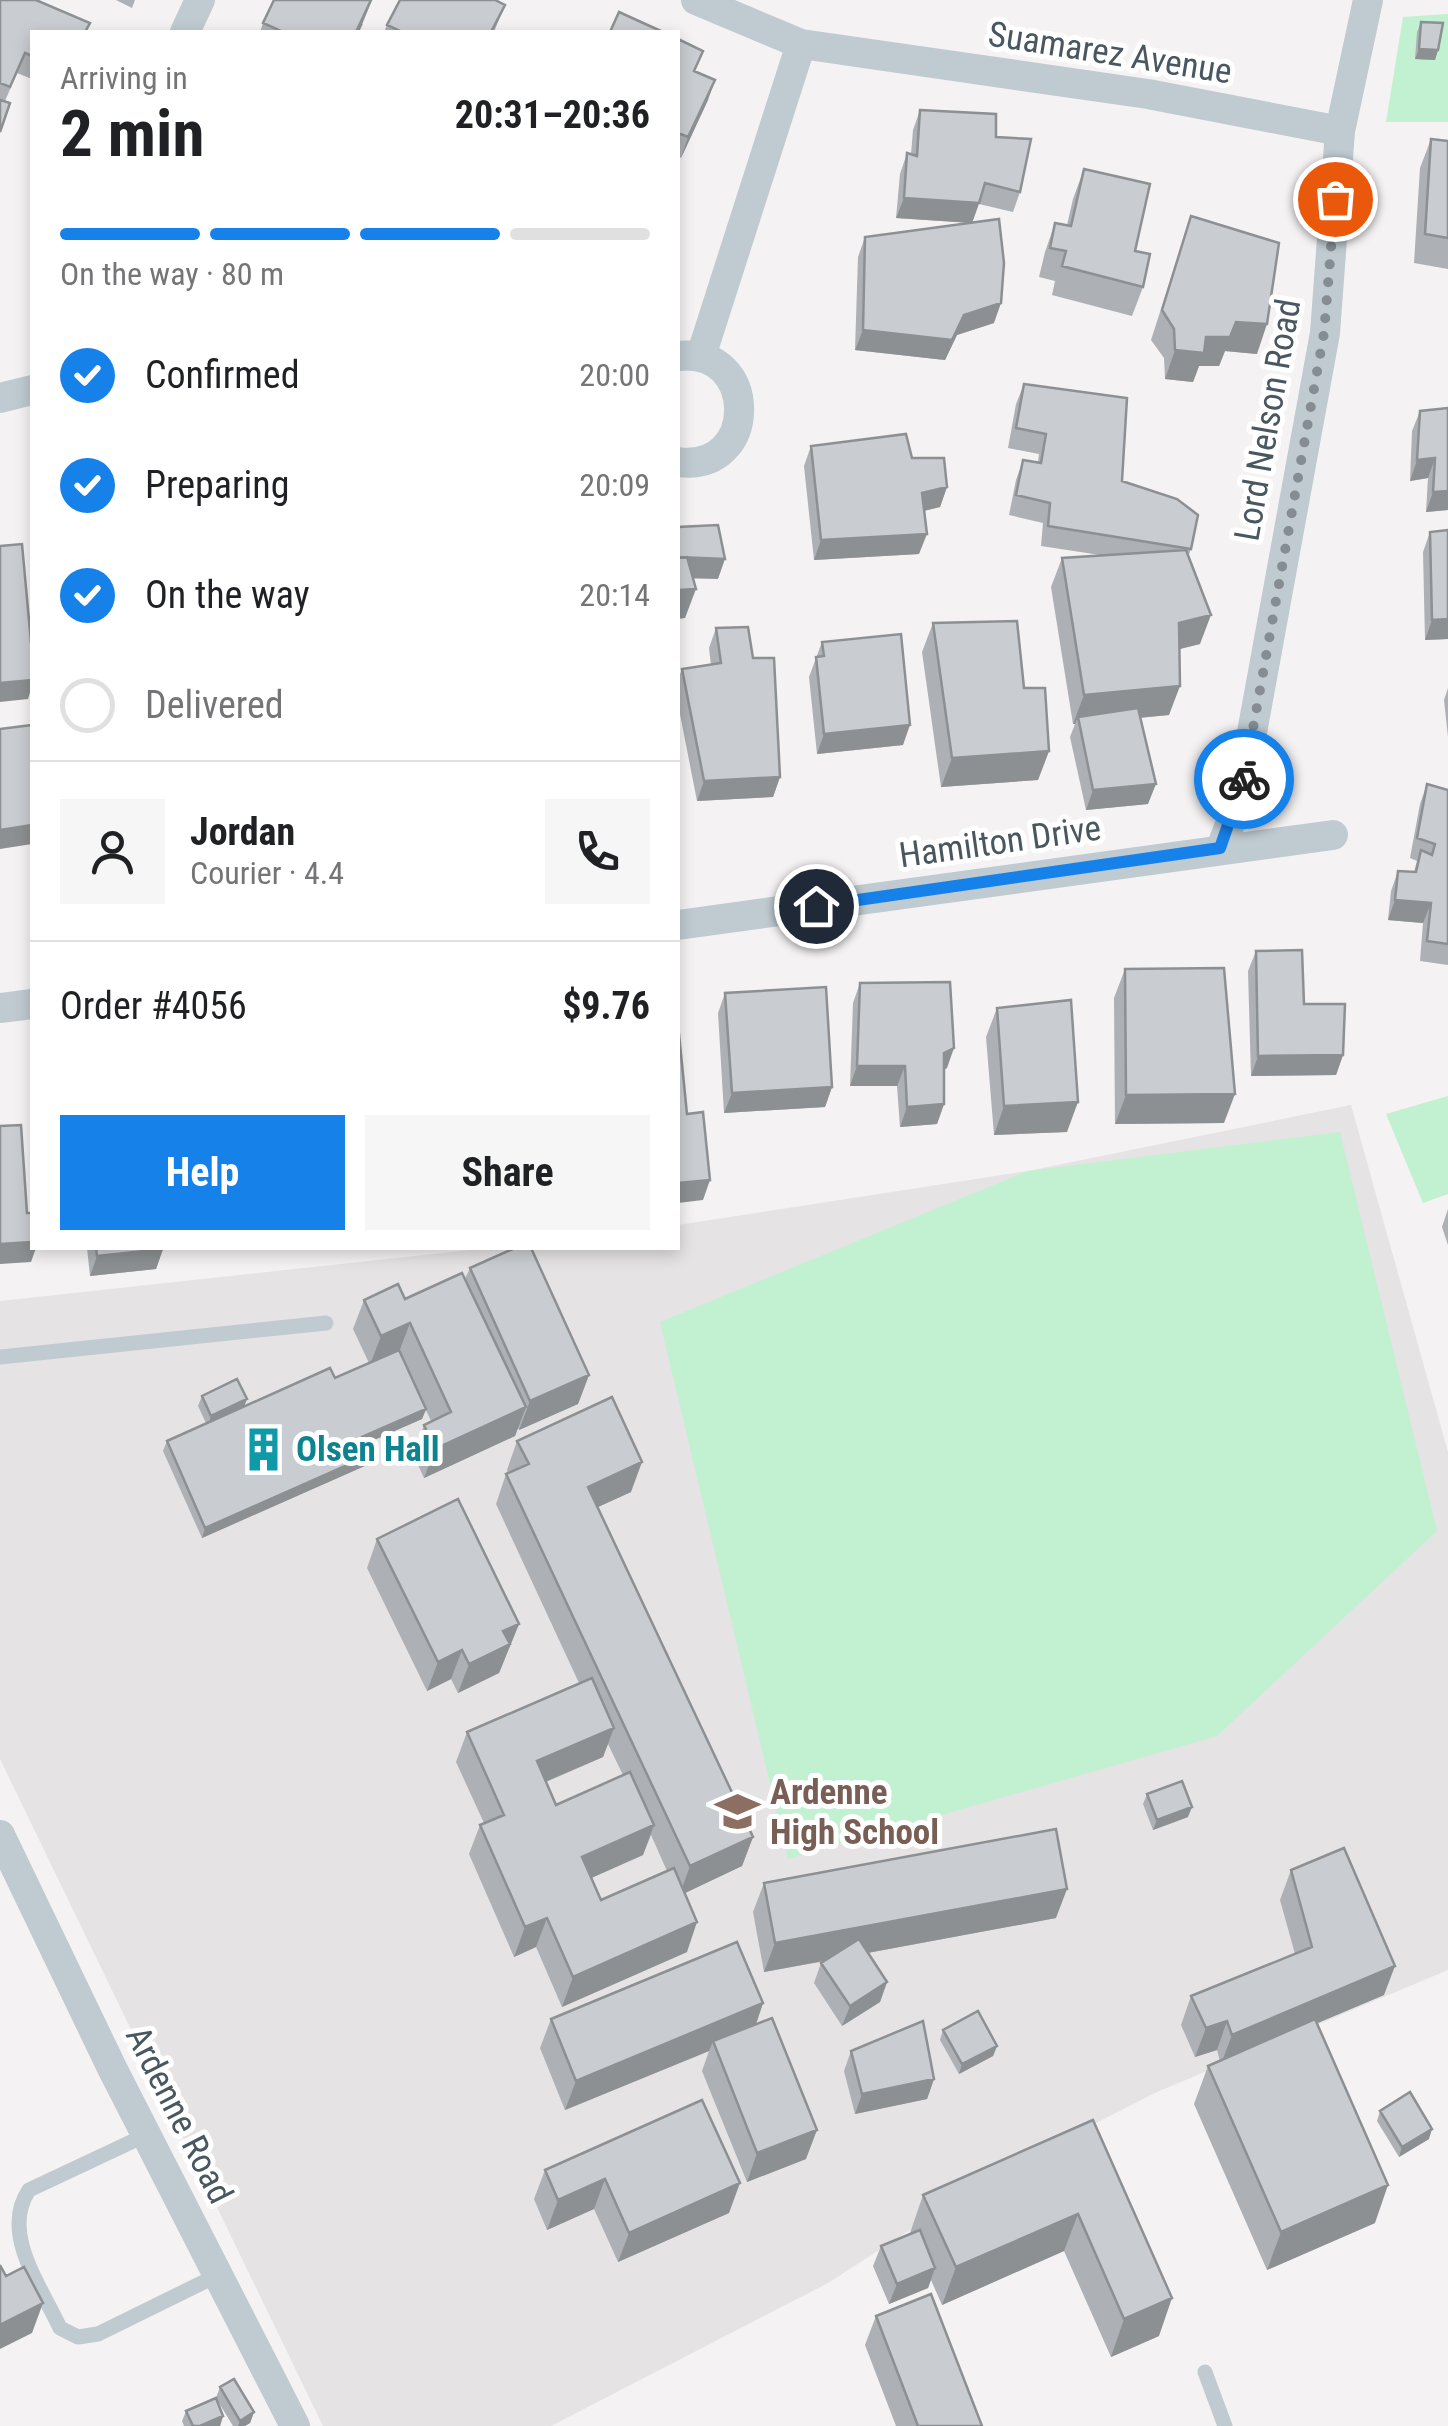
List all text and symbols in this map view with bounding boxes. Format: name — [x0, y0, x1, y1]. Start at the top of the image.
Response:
street label: Suamarez Avenue — [985, 14, 1235, 92]
text: Arriving in — [60, 59, 188, 97]
text: 20:31–20:36 — [455, 93, 650, 137]
text: 2 min — [60, 96, 204, 172]
pin — [1293, 157, 1378, 242]
icon: bag — [1308, 172, 1363, 227]
text: On the way · 80 m — [60, 255, 284, 293]
street label: Lord Nelson Road — [1227, 296, 1309, 544]
icon: check — [60, 348, 115, 403]
text: Confirmed — [145, 353, 300, 397]
text: 20:00 — [579, 356, 650, 394]
icon: check — [60, 458, 115, 513]
text: Preparing — [145, 463, 290, 507]
text: 20:09 — [579, 466, 650, 504]
icon: check — [60, 568, 115, 623]
text: On the way — [145, 573, 310, 617]
text: 20:14 — [579, 576, 650, 614]
text: Delivered — [145, 683, 284, 727]
courier — [1194, 729, 1294, 829]
icon: bike — [1217, 752, 1272, 807]
button: person — [60, 799, 165, 904]
button: phone — [545, 799, 650, 904]
street label: Hamilton Drive — [896, 808, 1104, 876]
text: Jordan — [190, 810, 295, 854]
text: Courier · 4.4 — [190, 854, 344, 892]
pin — [774, 864, 859, 949]
icon: home — [789, 879, 844, 934]
text: Order #4056 — [60, 984, 247, 1028]
text: $9.76 — [562, 984, 650, 1028]
button: Help — [60, 1115, 345, 1230]
button: Share — [365, 1115, 650, 1230]
building icon: Olsen Hall — [239, 1425, 287, 1473]
place label: Olsen Hall — [296, 1429, 440, 1470]
place label: Ardenne High School — [770, 1772, 939, 1853]
school or university icon: Ardenne High School — [713, 1788, 761, 1836]
street label: Ardenne Road — [117, 2020, 241, 2210]

